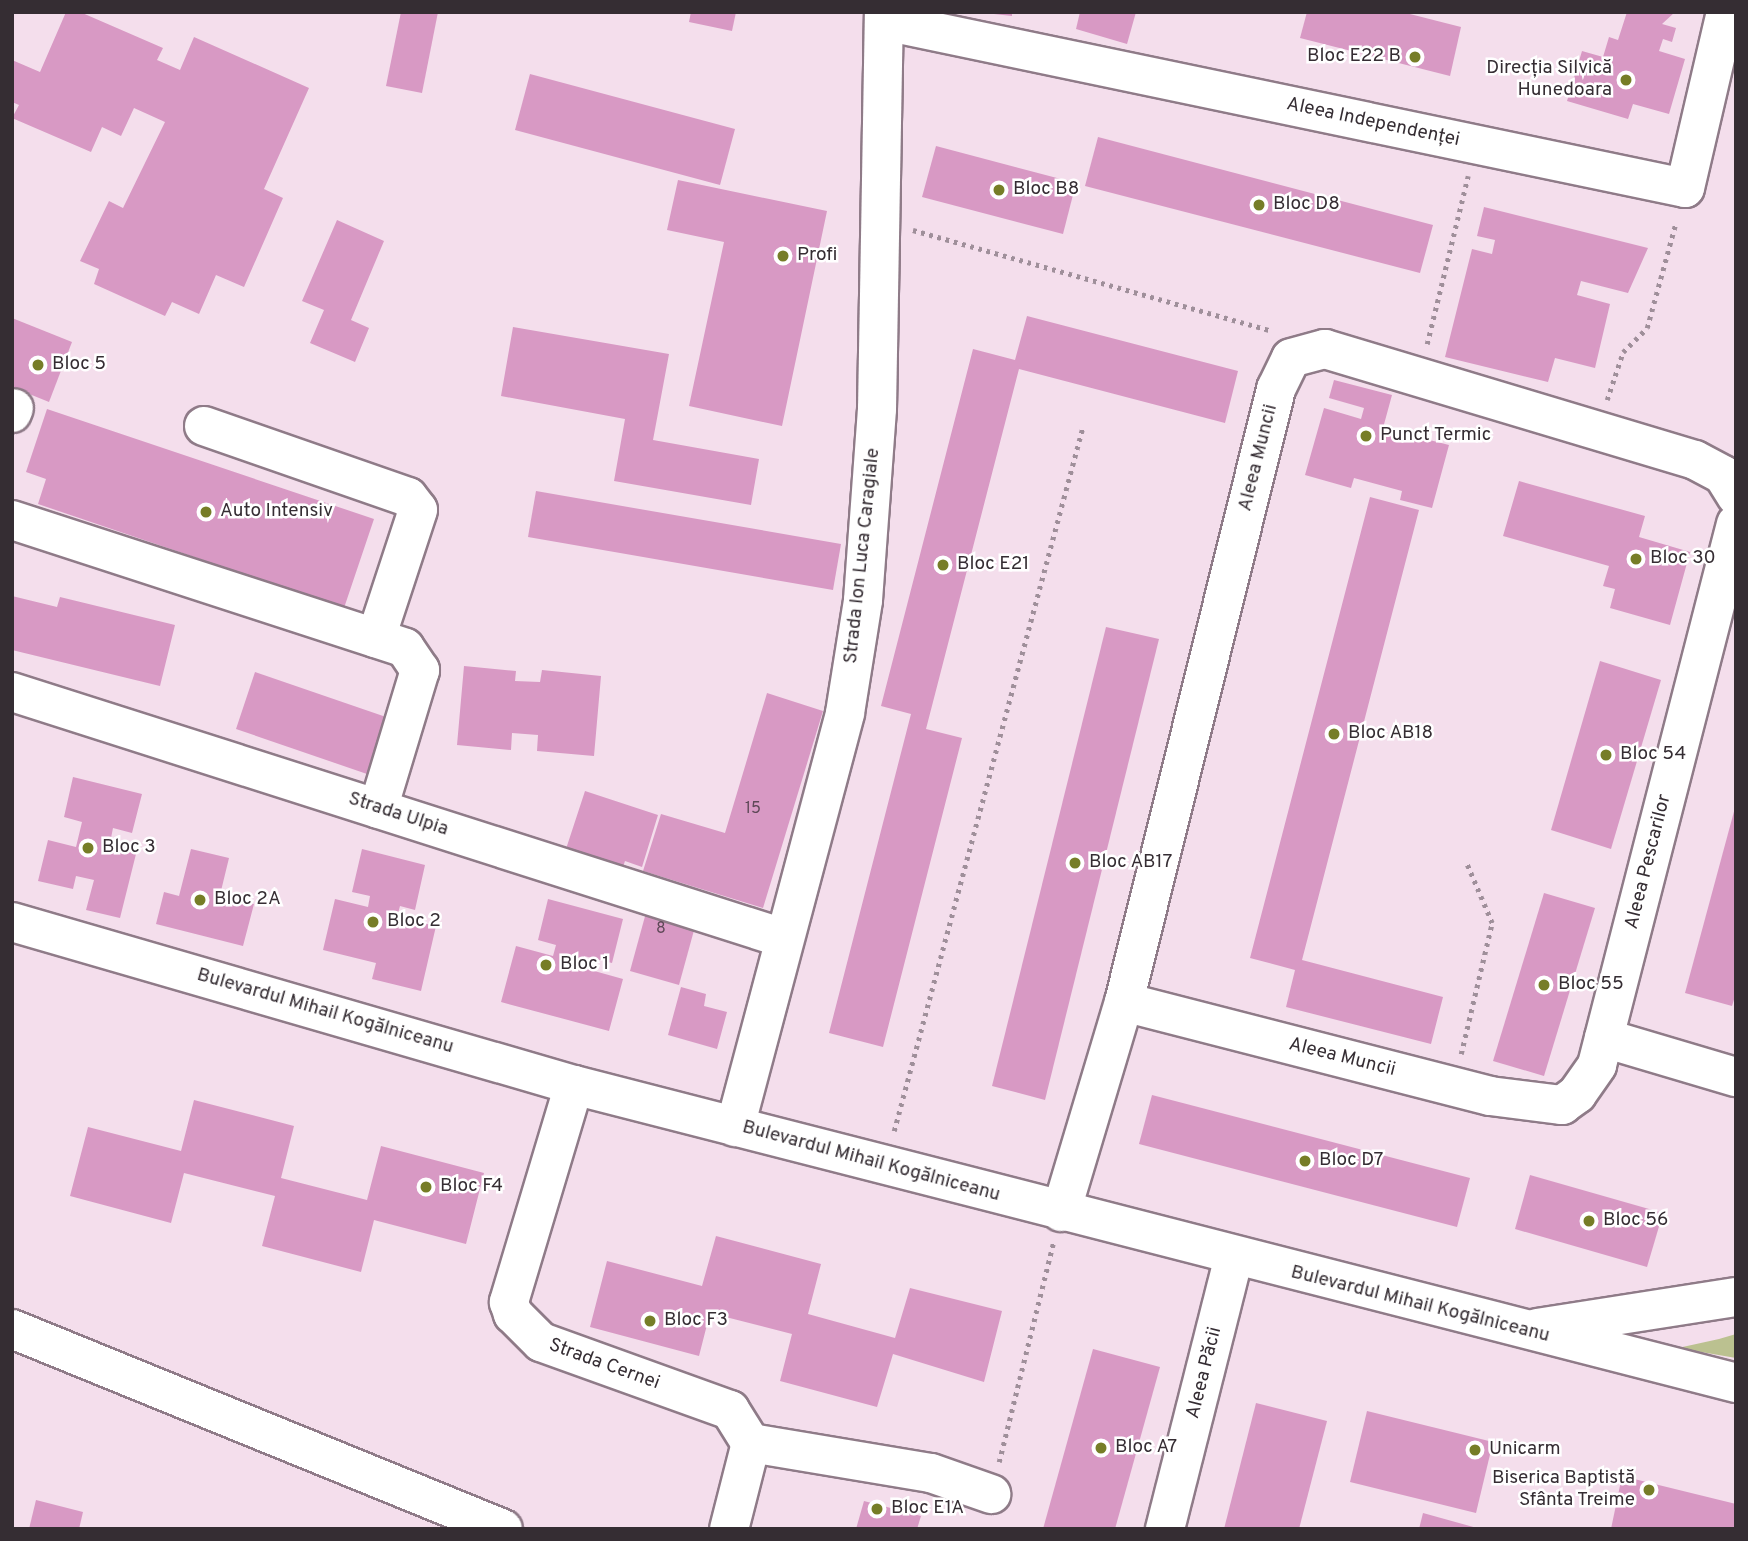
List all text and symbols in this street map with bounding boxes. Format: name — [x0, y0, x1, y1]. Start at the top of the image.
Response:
place label: Bloc E22 B — [1307, 46, 1401, 68]
marker: Bloc E22 B — [1407, 49, 1423, 65]
place label: Direcția Silvică Hunedoara — [1486, 58, 1612, 102]
marker: Direcția Silvică Hunedoara — [1618, 72, 1634, 88]
street label: Aleea Independenței — [1284, 94, 1462, 152]
place label: Bloc B8 — [1013, 179, 1079, 201]
marker: Bloc B8 — [991, 182, 1007, 198]
place label: Bloc D8 — [1273, 194, 1340, 216]
marker: Bloc D8 — [1251, 197, 1267, 213]
place label: Profi — [797, 245, 837, 267]
marker: Profi — [775, 248, 791, 264]
place label: Bloc 5 — [52, 354, 106, 376]
marker: Bloc 5 — [30, 357, 46, 373]
street label: Aleea Muncii — [1235, 402, 1283, 514]
place label: Punct Termic — [1380, 425, 1492, 447]
marker: Punct Termic — [1358, 428, 1374, 444]
street label: Strada Ion Luca Caragiale — [840, 447, 886, 665]
place label: Auto Intensiv — [220, 501, 333, 523]
marker: Auto Intensiv — [198, 504, 214, 520]
place label: Bloc 30 — [1650, 548, 1716, 570]
marker: Bloc 30 — [1628, 551, 1644, 567]
place label: Bloc E21 — [957, 554, 1029, 576]
marker: Bloc E21 — [935, 557, 951, 573]
place label: Bloc AB18 — [1348, 723, 1434, 745]
marker: Bloc AB18 — [1326, 726, 1342, 742]
place label: Bloc 54 — [1620, 744, 1686, 766]
marker: Bloc 54 — [1598, 747, 1614, 763]
street label: Strada Ulpia — [345, 788, 451, 842]
street label: Aleea Pescarilor — [1621, 792, 1677, 932]
house number: 15 — [745, 799, 761, 819]
place label: Bloc 3 — [102, 837, 156, 859]
marker: Bloc 3 — [80, 840, 96, 856]
place label: Bloc AB17 — [1089, 852, 1173, 874]
marker: Bloc AB17 — [1067, 855, 1083, 871]
place label: Bloc 2A — [214, 889, 281, 911]
marker: Bloc 2A — [192, 892, 208, 908]
place label: Bloc 2 — [387, 911, 441, 933]
marker: Bloc 2 — [365, 914, 381, 930]
house number: 8 — [656, 919, 666, 939]
place label: Bloc 1 — [560, 954, 609, 976]
marker: Bloc 1 — [538, 957, 554, 973]
street label: Bulevardul Mihail Kogălniceanu — [194, 964, 456, 1060]
place label: Bloc 55 — [1558, 974, 1624, 996]
marker: Bloc 55 — [1536, 977, 1552, 993]
street label: Aleea Muncii — [1286, 1034, 1398, 1082]
street label: Bulevardul Mihail Kogălniceanu — [740, 1117, 1002, 1207]
place label: Bloc D7 — [1319, 1150, 1383, 1172]
marker: Bloc D7 — [1297, 1153, 1313, 1169]
place label: Bloc F4 — [440, 1176, 503, 1198]
marker: Bloc F4 — [418, 1179, 434, 1195]
place label: Bloc 56 — [1603, 1210, 1668, 1232]
marker: Bloc 56 — [1581, 1213, 1597, 1229]
street label: Bulevardul Mihail Kogălniceanu — [1288, 1262, 1552, 1348]
place label: Bloc F3 — [664, 1310, 728, 1332]
marker: Bloc F3 — [642, 1313, 658, 1329]
street label: Aleea Păcii — [1183, 1325, 1227, 1421]
street label: Strada Cernei — [546, 1334, 662, 1396]
place label: Bloc A7 — [1115, 1437, 1178, 1459]
place label: Unicarm — [1489, 1439, 1561, 1461]
marker: Bloc A7 — [1093, 1440, 1109, 1456]
marker: Unicarm — [1467, 1442, 1483, 1458]
place label: Biserica Baptistă Sfânta Treime — [1492, 1468, 1635, 1512]
marker: Biserica Baptistă Sfânta Treime — [1641, 1482, 1657, 1498]
place label: Bloc E1A — [891, 1498, 964, 1520]
marker: Bloc E1A — [869, 1501, 885, 1517]

